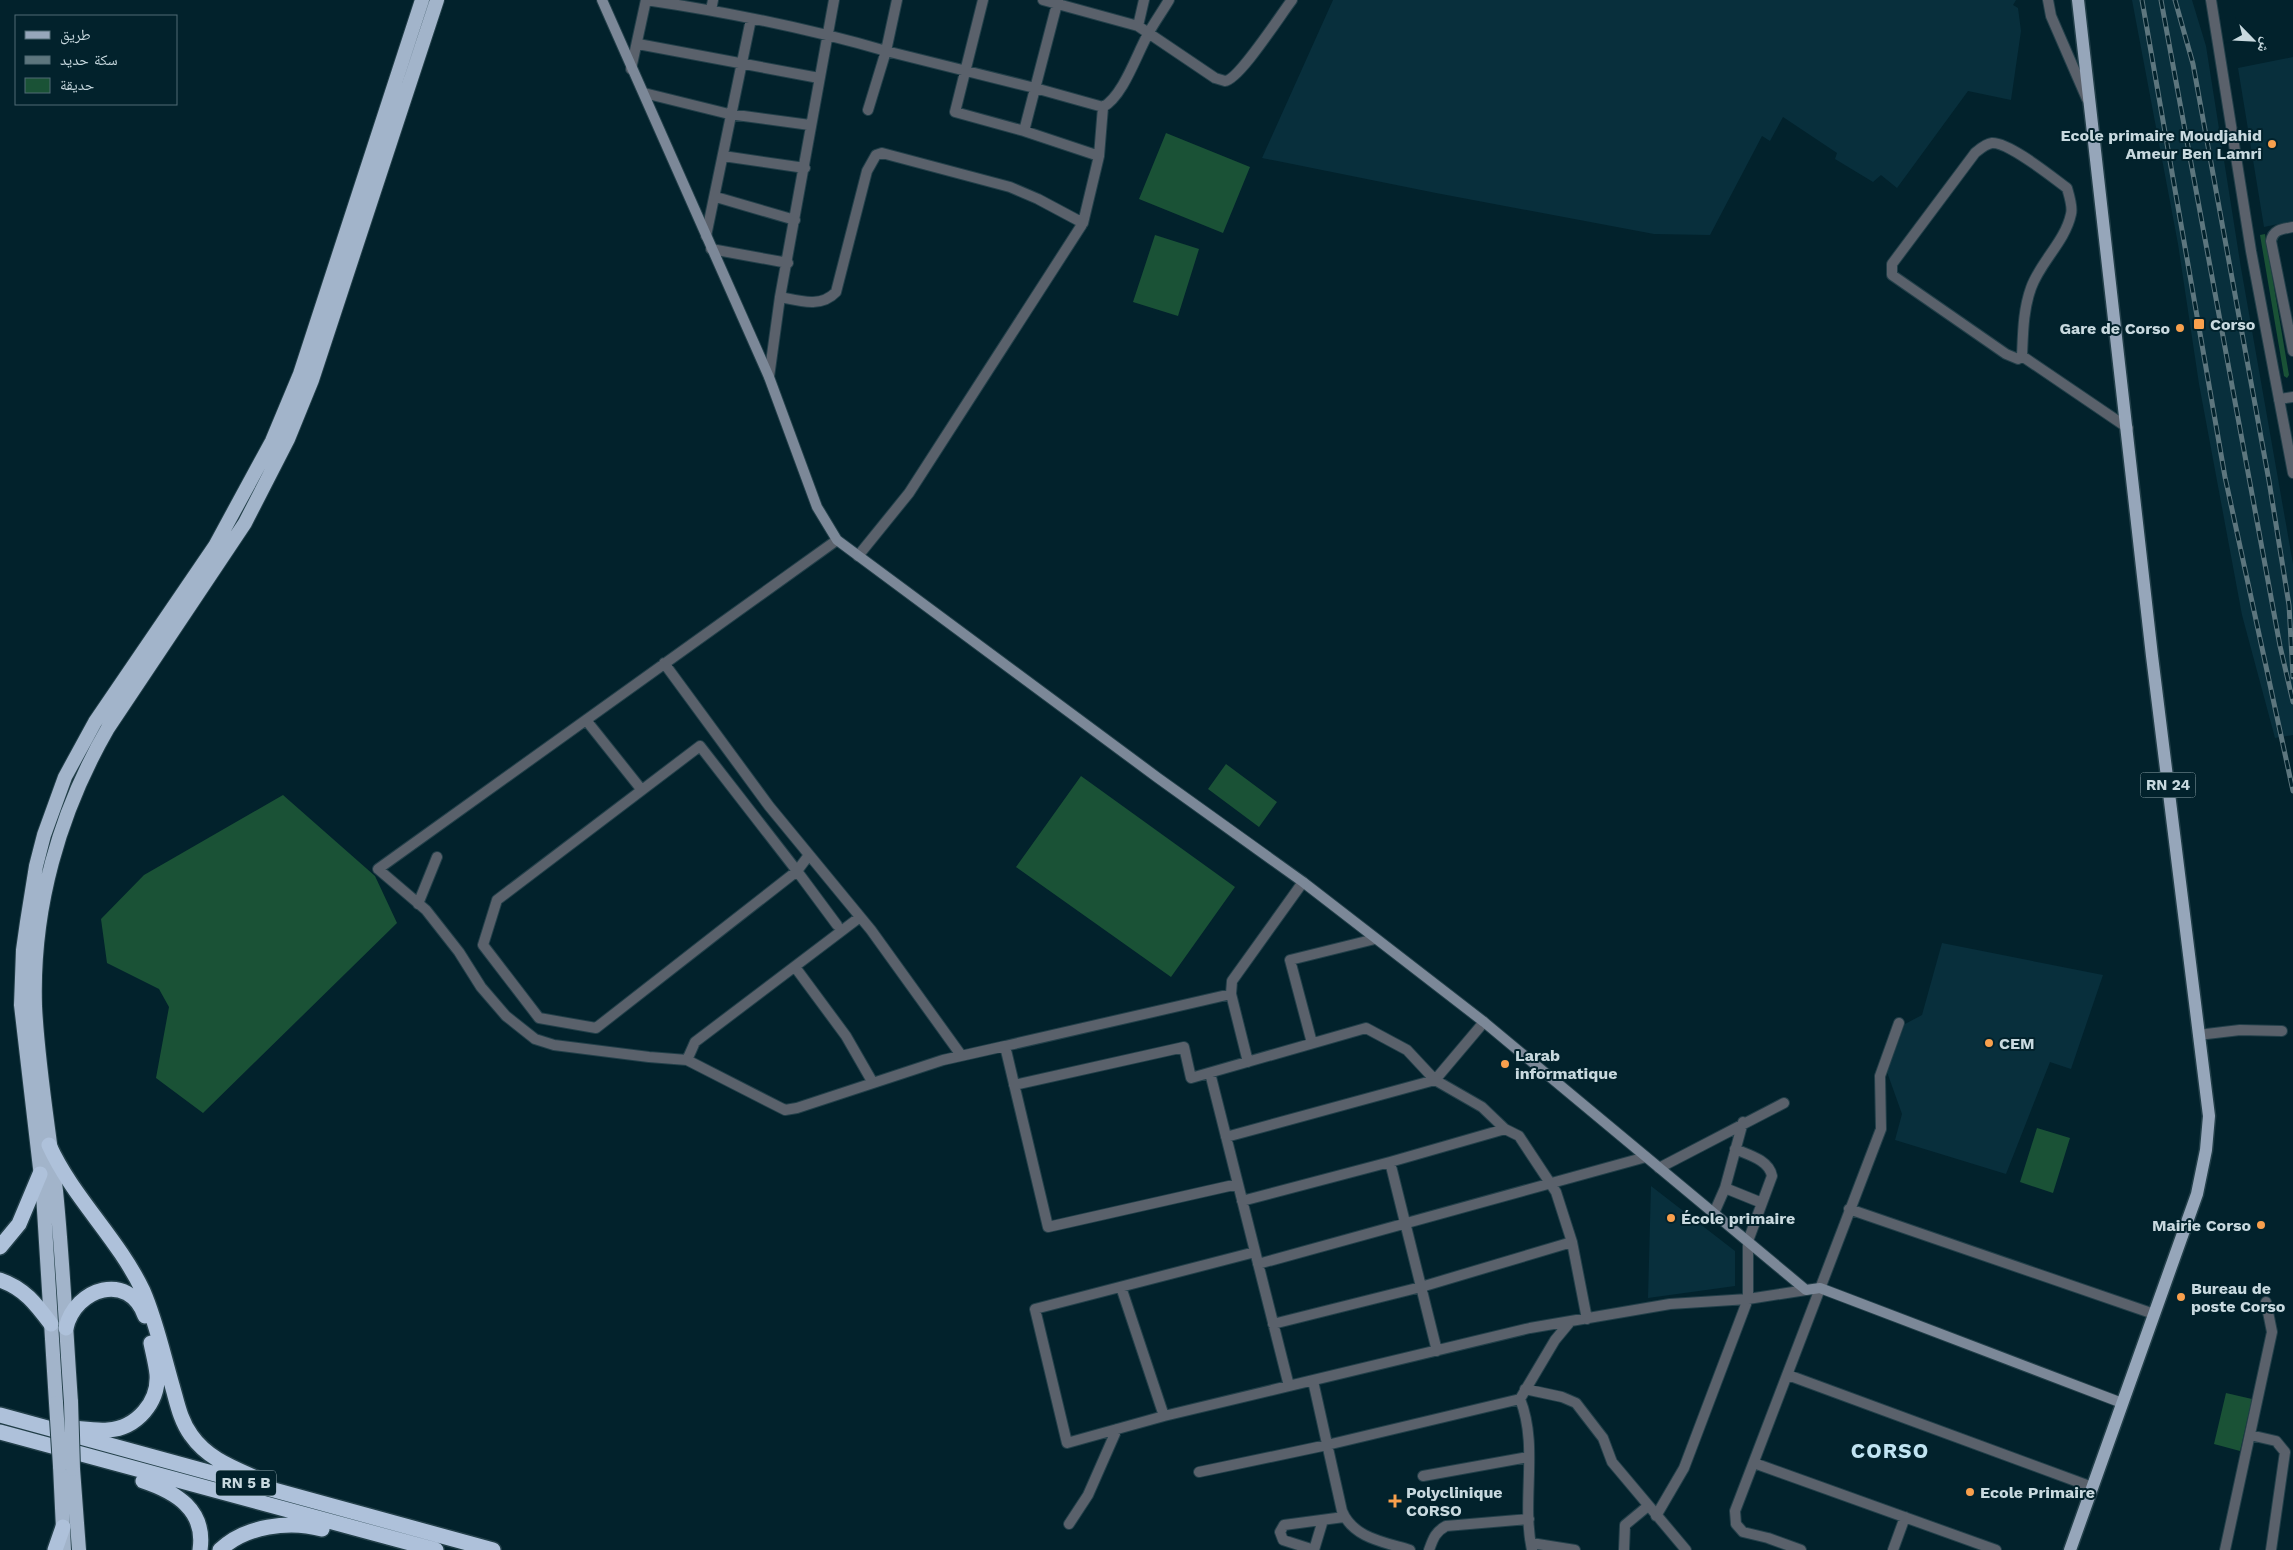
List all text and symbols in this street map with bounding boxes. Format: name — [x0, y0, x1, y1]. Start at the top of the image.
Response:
legend — [15, 15, 178, 105]
north arrow — [2228, 15, 2278, 65]
text: طريق — [60, 26, 91, 45]
text: ش — [2254, 35, 2275, 55]
text: سكة حديد — [60, 51, 118, 69]
text: حديقة — [60, 76, 95, 94]
place label: Ecole primaire Moudjahid Ameur Ben Lamri — [2061, 126, 2262, 163]
marker: Ecole primaire Moudjahid Ameur Ben Lamri — [2266, 138, 2278, 150]
place label: Corso — [2210, 315, 2256, 334]
marker: Corso — [2192, 317, 2206, 331]
place label: Gare de Corso — [2059, 319, 2170, 338]
marker: Gare de Corso — [2174, 322, 2186, 334]
road number: RN 24 — [2140, 772, 2196, 798]
place label: CEM — [1999, 1034, 2035, 1053]
marker: CEM — [1983, 1037, 1995, 1049]
place label: Larab informatique — [1515, 1046, 1617, 1083]
marker: Larab informatique — [1499, 1058, 1511, 1070]
place label: École primaire — [1681, 1209, 1795, 1228]
marker: École primaire — [1665, 1212, 1677, 1224]
place label: Mairie Corso — [2152, 1216, 2251, 1235]
marker: Mairie Corso — [2255, 1219, 2267, 1231]
place label: Bureau de poste Corso — [2191, 1279, 2286, 1316]
marker: Bureau de poste Corso — [2175, 1291, 2187, 1303]
district label: CORSO — [1851, 1438, 1929, 1463]
road number: RN 5 B — [216, 1470, 276, 1496]
place label: Polyclinique CORSO — [1406, 1483, 1503, 1520]
place label: Ecole Primaire — [1980, 1483, 2095, 1502]
marker: Ecole Primaire — [1964, 1486, 1976, 1498]
marker: Polyclinique CORSO — [1388, 1494, 1402, 1508]

